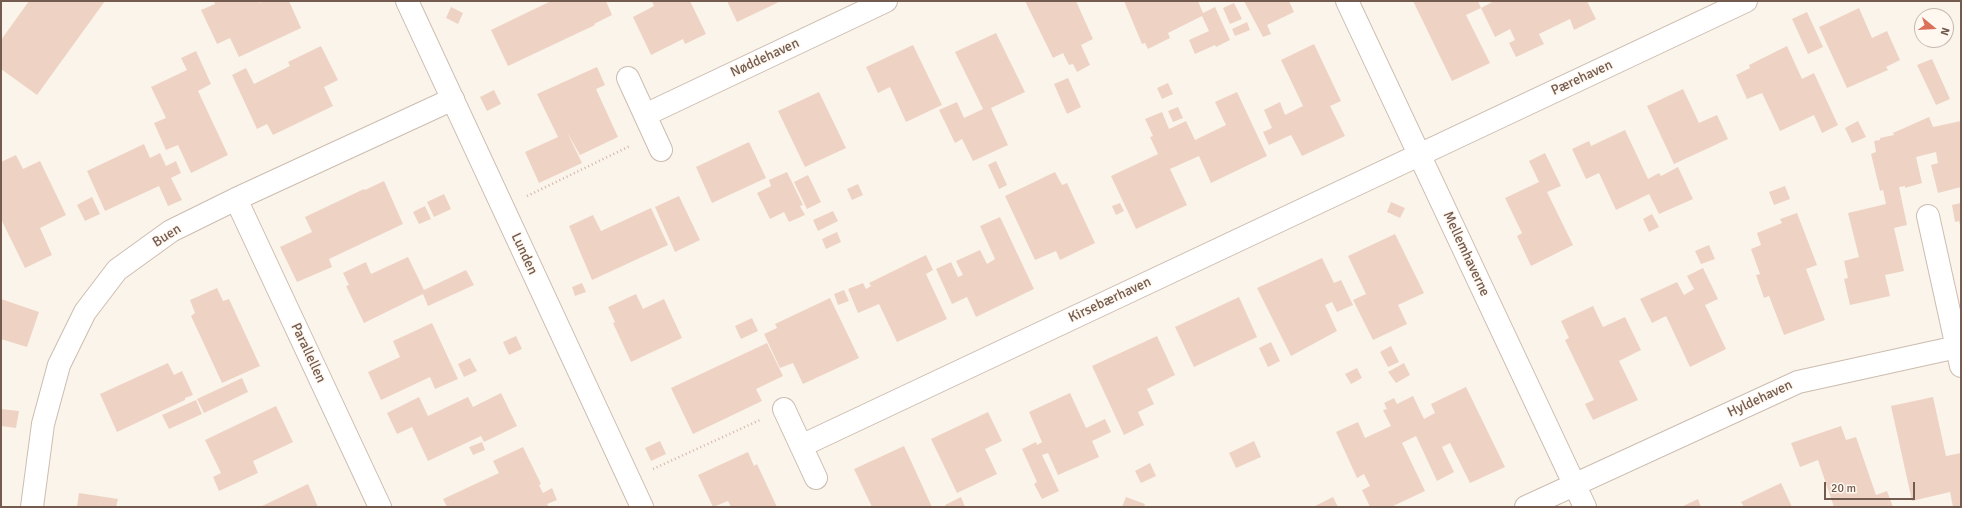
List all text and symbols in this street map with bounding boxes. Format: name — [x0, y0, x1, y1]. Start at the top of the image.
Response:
north arrow — [1914, 8, 1954, 48]
text: N — [1938, 26, 1952, 37]
street label: Nøddehaven — [728, 35, 802, 81]
street label: Pærehaven — [1549, 56, 1615, 100]
street label: Mellemhaverne — [1439, 209, 1493, 299]
street label: Buen — [150, 221, 184, 251]
street label: Lunden — [507, 230, 541, 278]
street label: Kirsebærhaven — [1066, 274, 1154, 326]
street label: Parallellen — [287, 320, 329, 386]
street label: Hyldehaven — [1725, 377, 1795, 421]
scale bar — [1826, 474, 1917, 500]
text: 20 m — [1831, 481, 1856, 496]

